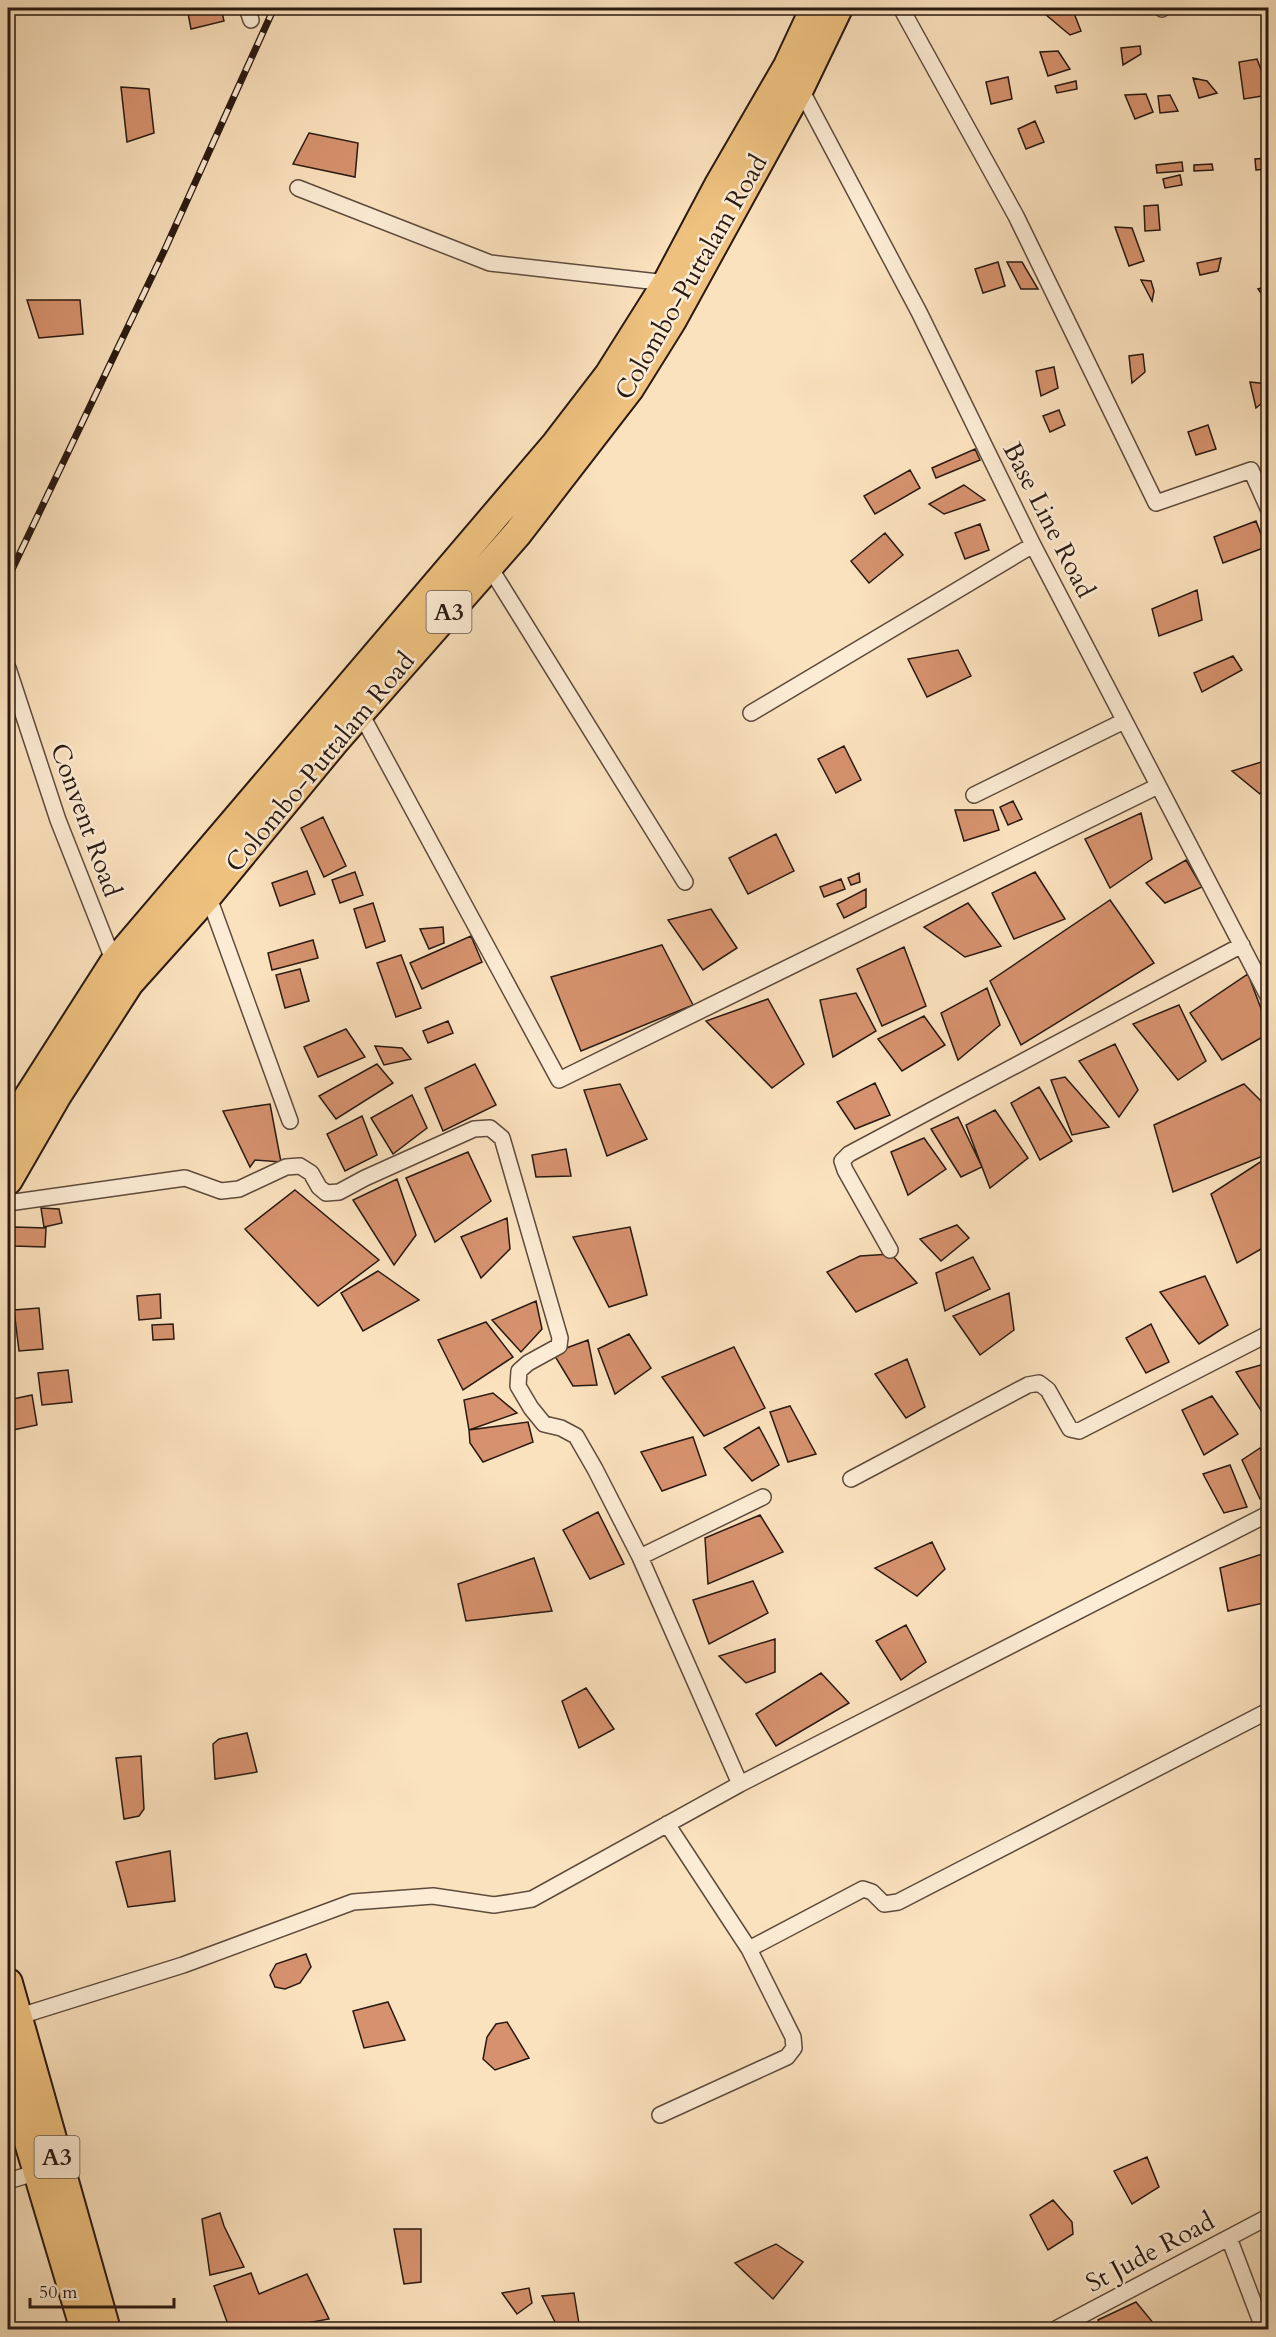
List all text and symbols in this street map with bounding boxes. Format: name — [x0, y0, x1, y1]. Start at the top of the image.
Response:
street label: Colombo-Puttalam Road — [606, 148, 776, 406]
street label: Base Line Road — [995, 436, 1103, 604]
road number: A3 — [426, 591, 472, 633]
street label: Colombo-Puttalam Road — [217, 644, 423, 880]
street label: Convent Road — [42, 738, 130, 902]
road number: A3 — [34, 2136, 80, 2178]
street label: St Jude Road — [1080, 2203, 1221, 2301]
scale bar — [30, 2271, 174, 2309]
text: 50 m — [39, 2280, 78, 2305]

